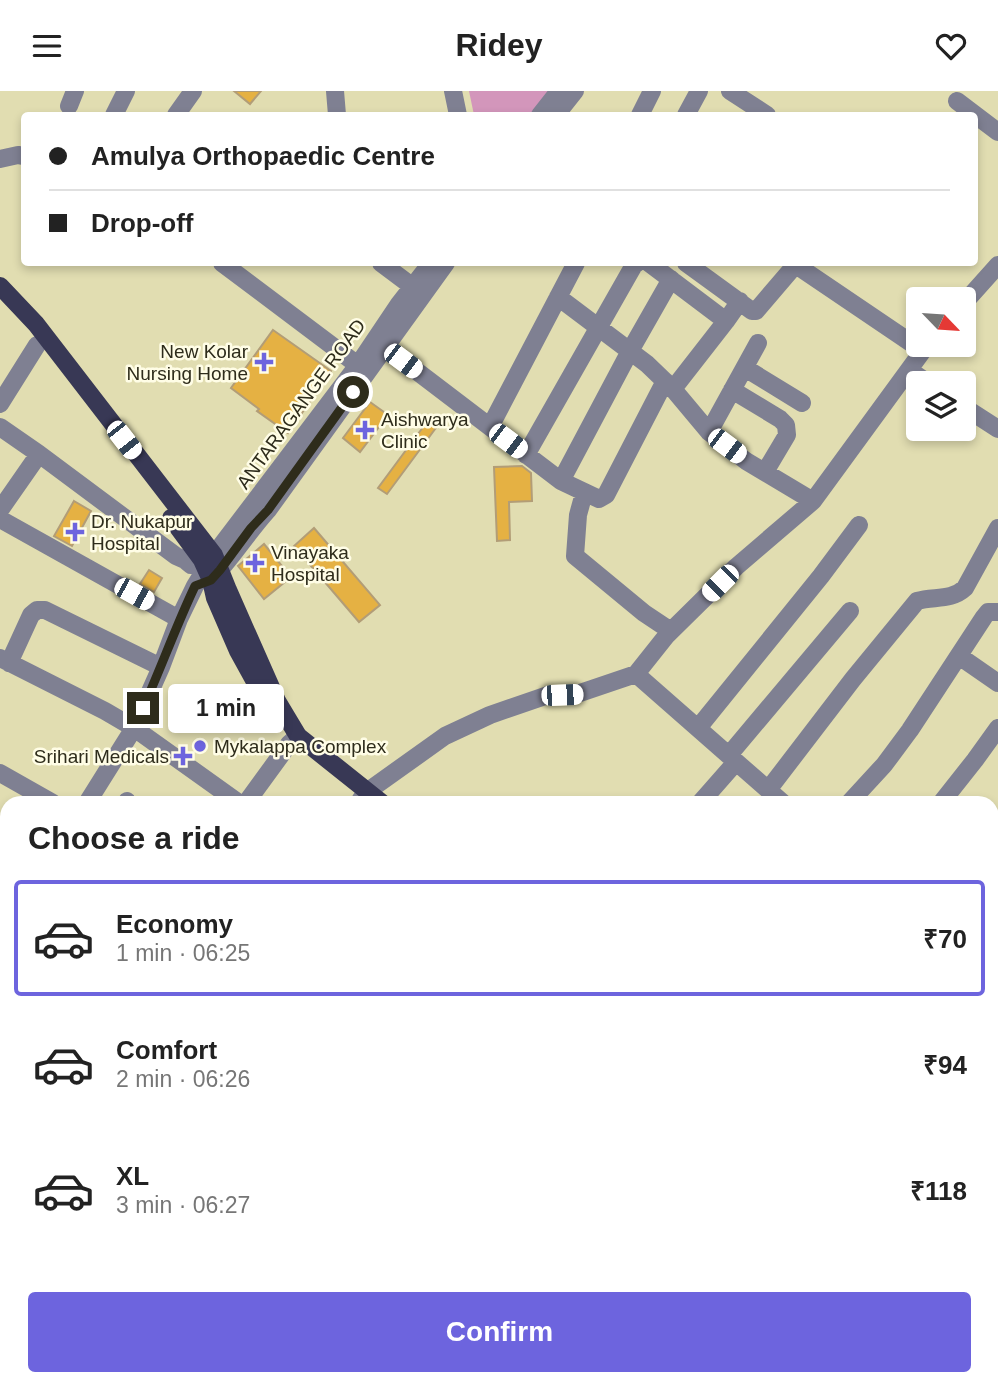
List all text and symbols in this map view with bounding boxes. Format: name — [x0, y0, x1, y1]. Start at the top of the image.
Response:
icon: menu — [28, 27, 66, 65]
text: Ridey — [455, 27, 543, 63]
icon: heart — [932, 27, 970, 65]
text: Amulya Orthopaedic Centre — [91, 141, 435, 171]
text: Drop-off — [91, 208, 194, 238]
north arrow — [906, 287, 976, 357]
map controls — [906, 287, 976, 441]
street label: ANTARAGANGE ROAD — [232, 315, 370, 493]
car — [380, 340, 427, 382]
place label: New Kolar Nursing Home — [127, 341, 249, 384]
marker: New Kolar Nursing Home — [254, 352, 274, 372]
button: layers — [906, 371, 976, 441]
route start — [337, 376, 369, 408]
place label: Aishwarya Clinic — [381, 409, 469, 452]
car — [103, 417, 146, 463]
marker: Aishwarya Clinic — [355, 420, 375, 440]
car — [485, 420, 532, 462]
car — [704, 425, 751, 467]
place label: Dr. Nukapur Hospital — [91, 511, 193, 554]
marker: Dr. Nukapur Hospital — [65, 522, 85, 542]
place label: Vinayaka Hospital — [271, 542, 349, 585]
marker: Vinayaka Hospital — [245, 553, 265, 573]
car — [698, 561, 743, 605]
car — [111, 575, 158, 613]
callout: 1 min — [168, 683, 283, 733]
car — [541, 684, 584, 706]
route end — [127, 692, 159, 724]
text: 1 min — [196, 695, 256, 721]
place label: Mykalappa Complex — [214, 736, 387, 757]
marker: Mykalappa Complex — [192, 738, 208, 754]
place label: Srihari Medicals — [34, 746, 169, 767]
marker: Srihari Medicals — [175, 748, 191, 764]
text: Choose a ride — [28, 820, 240, 856]
icon: car — [32, 907, 95, 970]
text: Economy — [116, 909, 233, 939]
text: ₹70 — [923, 924, 967, 954]
text: 1 min · 06:25 — [116, 940, 250, 966]
icon: car — [32, 1033, 95, 1096]
text: Comfort — [116, 1035, 217, 1065]
text: ₹94 — [923, 1050, 967, 1080]
text: 2 min · 06:26 — [116, 1066, 250, 1092]
icon: car — [32, 1159, 95, 1222]
text: XL — [116, 1161, 149, 1191]
text: ₹118 — [910, 1176, 967, 1206]
text: 3 min · 06:27 — [116, 1192, 250, 1218]
button: Confirm — [28, 1292, 971, 1372]

